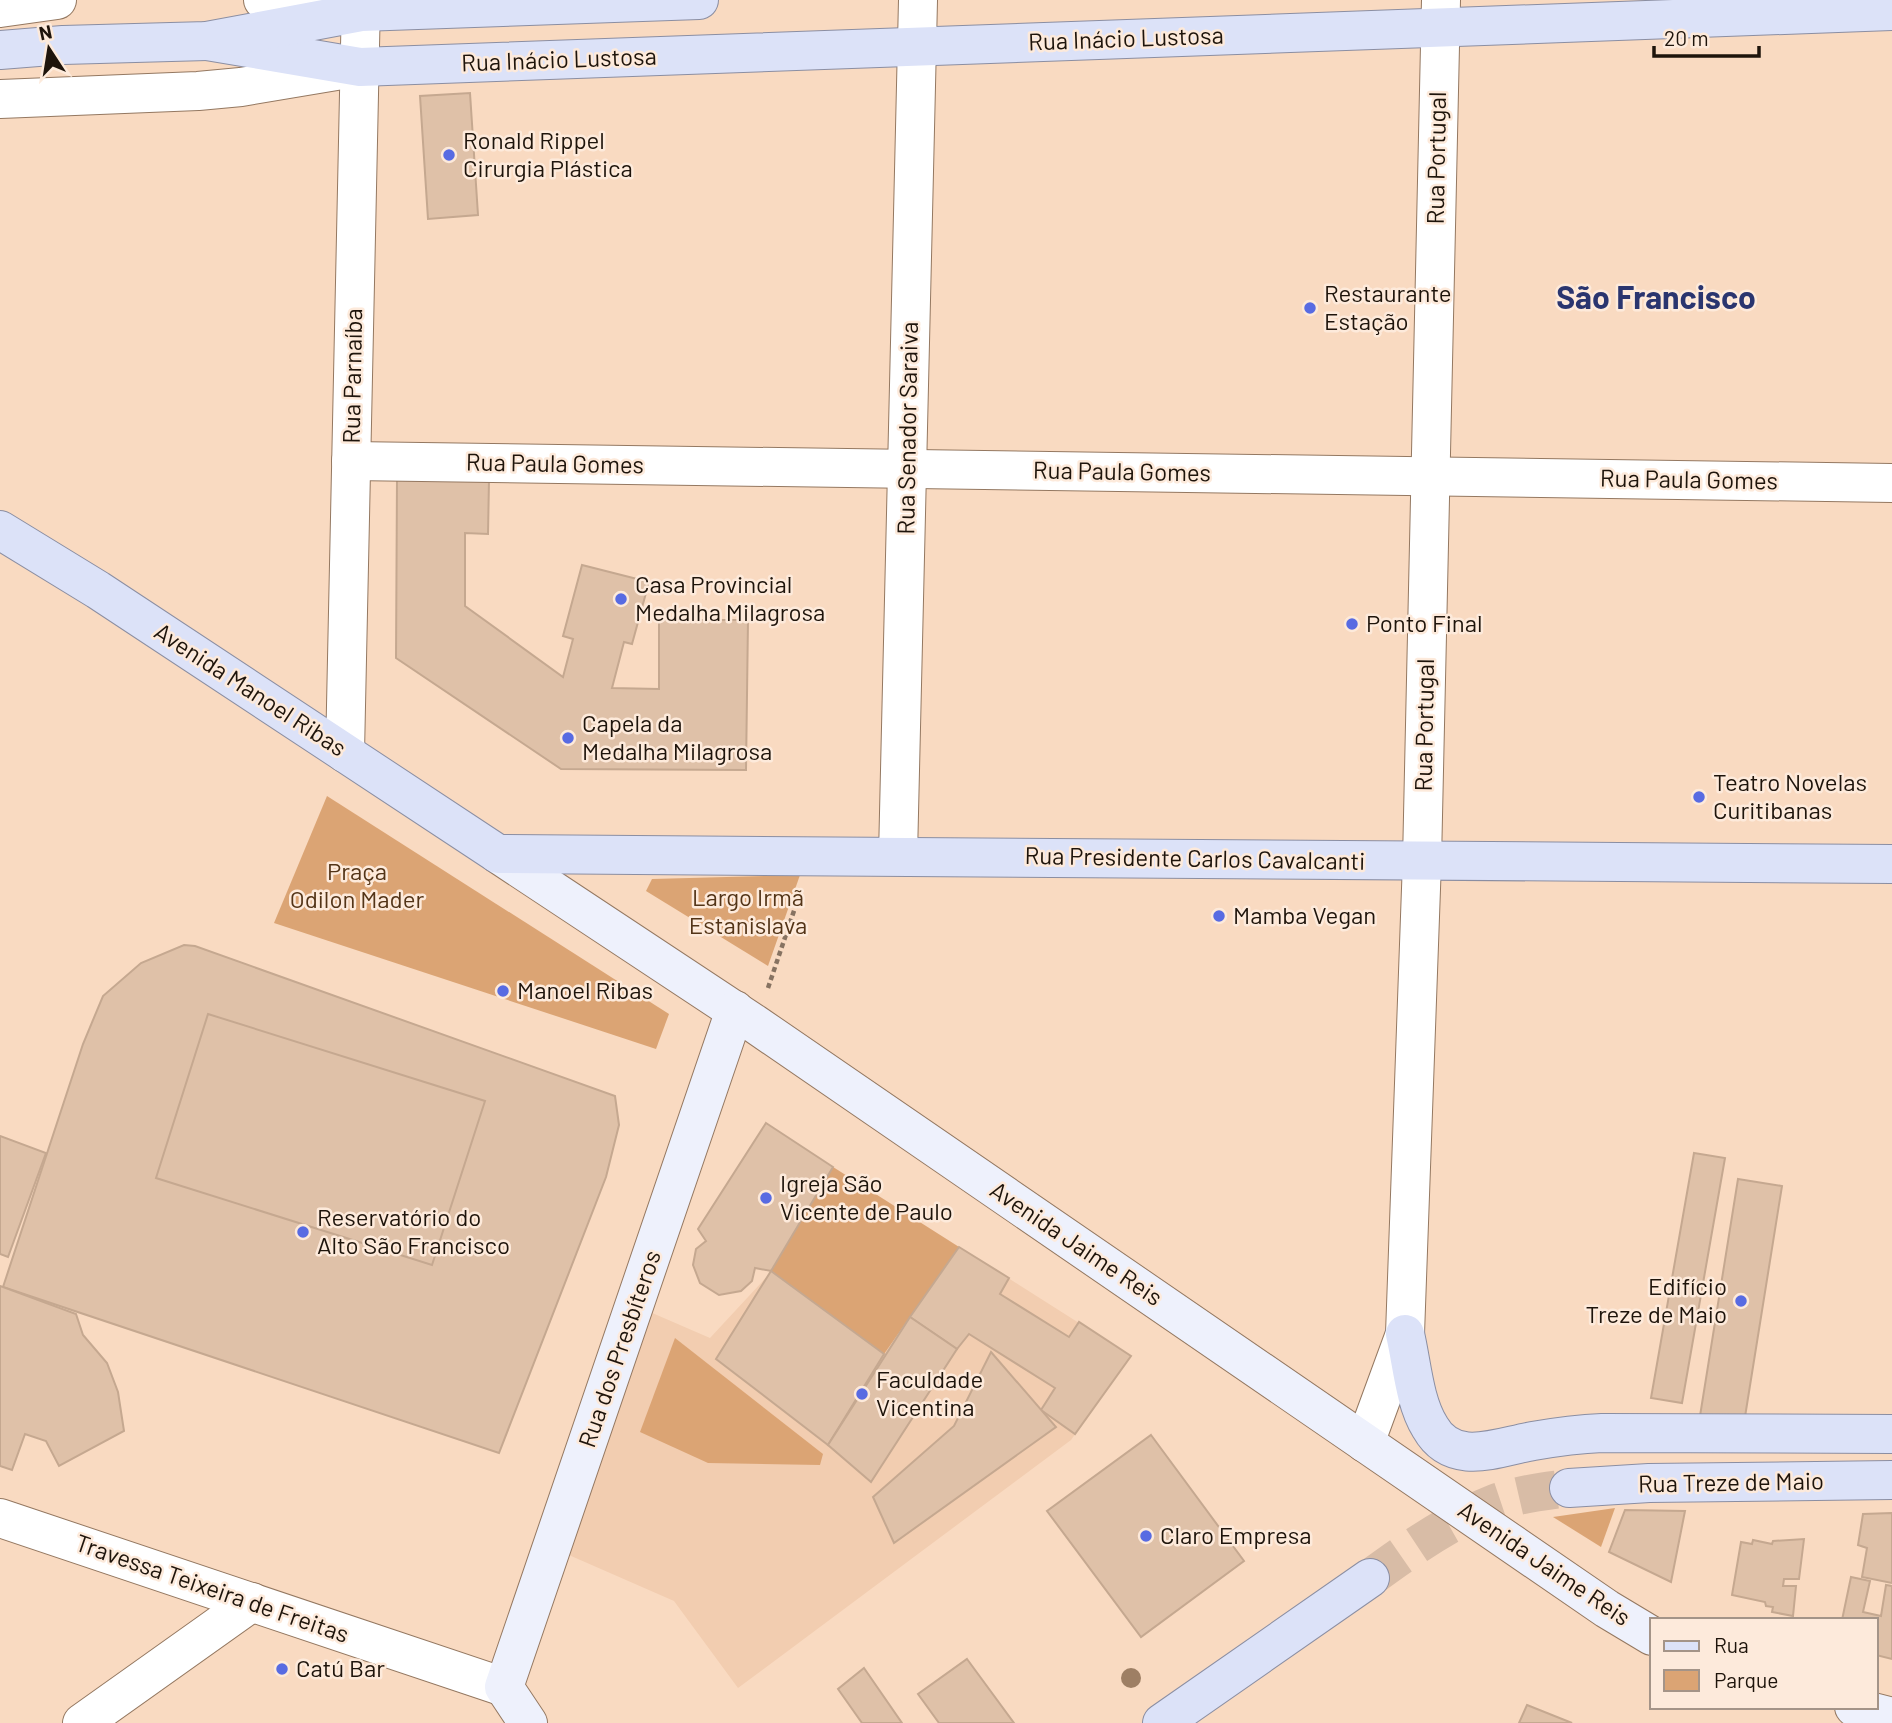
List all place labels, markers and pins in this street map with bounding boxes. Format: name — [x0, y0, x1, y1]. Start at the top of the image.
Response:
place label: Ronald Rippel Cirurgia Plástica — [463, 125, 633, 182]
marker: Ronald Rippel Cirurgia Plástica — [441, 147, 457, 163]
place label: Restaurante Estação — [1324, 278, 1452, 335]
marker: Restaurante Estação — [1302, 300, 1318, 316]
place label: Casa Provincial Medalha Milagrosa — [635, 569, 825, 626]
marker: Casa Provincial Medalha Milagrosa — [613, 591, 629, 607]
place label: Ponto Final — [1366, 608, 1483, 637]
marker: Ponto Final — [1344, 616, 1360, 632]
place label: Capela da Medalha Milagrosa — [582, 708, 772, 765]
marker: Capela da Medalha Milagrosa — [560, 730, 576, 746]
place label: Teatro Novelas Curitibanas — [1713, 767, 1867, 824]
marker: Teatro Novelas Curitibanas — [1691, 789, 1707, 805]
place label: Mamba Vegan — [1233, 900, 1376, 929]
marker: Mamba Vegan — [1211, 908, 1227, 924]
place label: Manoel Ribas — [517, 975, 653, 1004]
marker: Manoel Ribas — [495, 983, 511, 999]
place label: Igreja São Vicente de Paulo — [780, 1168, 953, 1225]
marker: Igreja São Vicente de Paulo — [758, 1190, 774, 1206]
place label: Reservatório do Alto São Francisco — [317, 1202, 510, 1259]
marker: Reservatório do Alto São Francisco — [295, 1224, 311, 1240]
place label: Edifício Treze de Maio — [1586, 1271, 1727, 1328]
marker: Edifício Treze de Maio — [1733, 1293, 1749, 1309]
place label: Faculdade Vicentina — [876, 1364, 983, 1421]
marker: Faculdade Vicentina — [854, 1386, 870, 1402]
place label: Claro Empresa — [1160, 1520, 1311, 1549]
marker: Claro Empresa — [1138, 1528, 1154, 1544]
place label: Catú Bar — [296, 1653, 385, 1682]
marker: Catú Bar — [274, 1661, 290, 1677]

